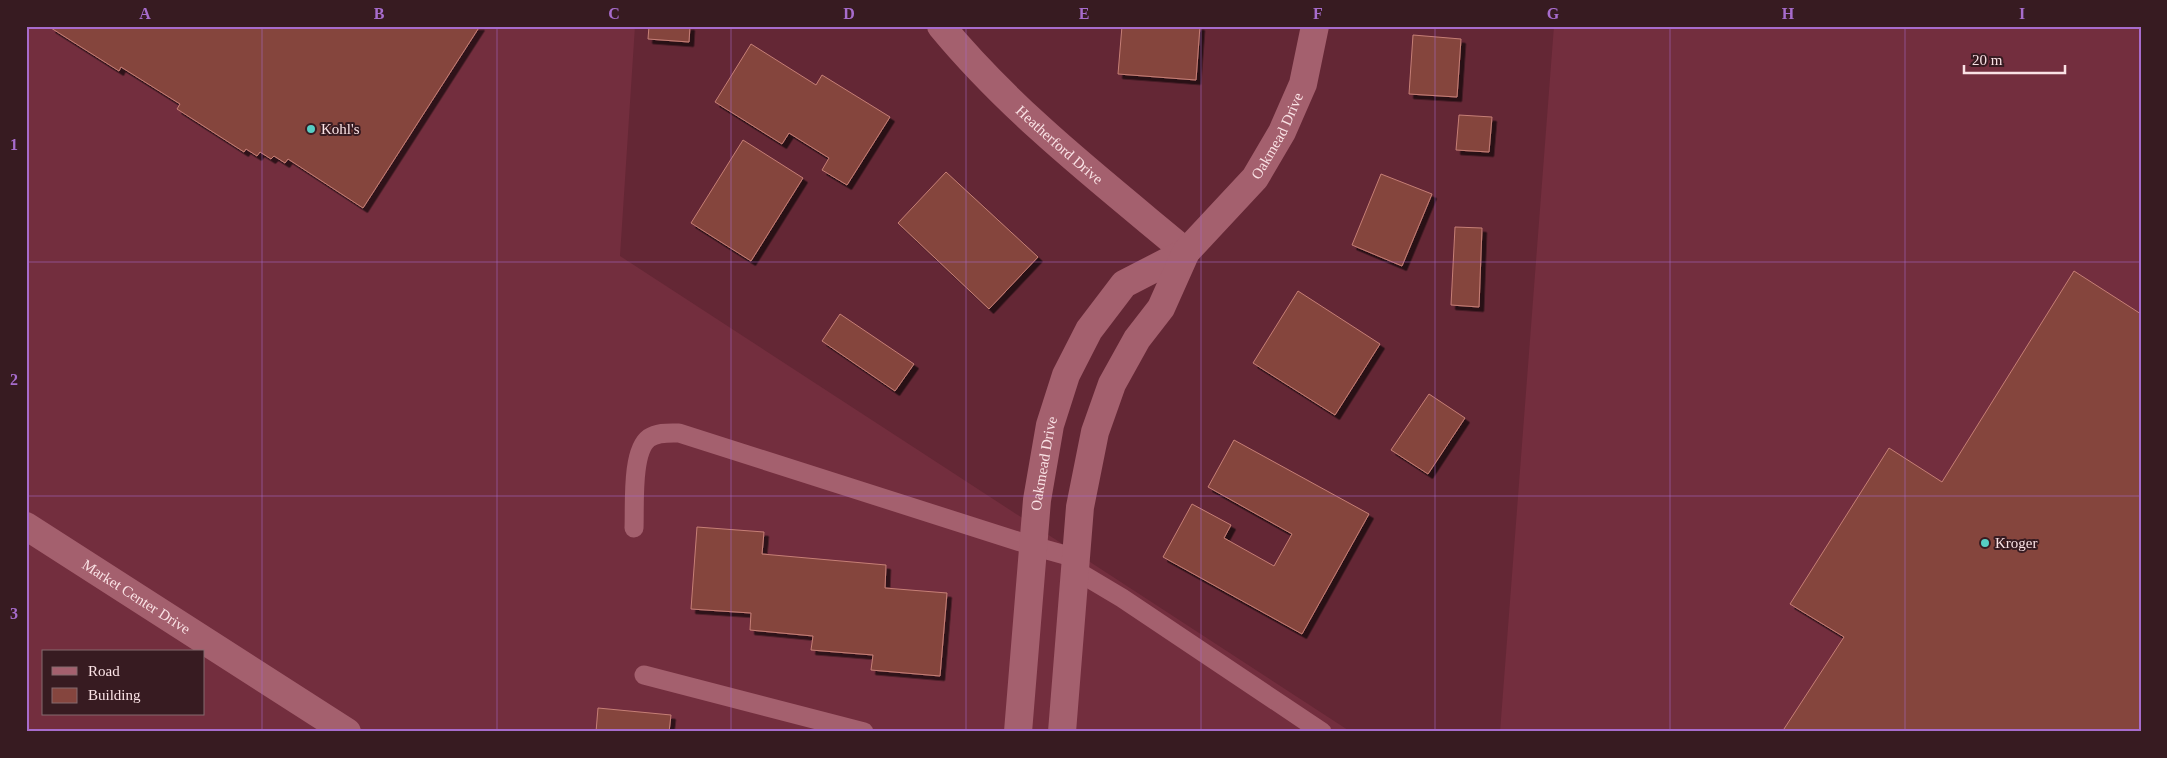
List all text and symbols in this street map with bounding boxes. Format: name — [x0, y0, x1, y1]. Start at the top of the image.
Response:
text: A — [139, 5, 151, 22]
text: B — [374, 5, 385, 22]
text: C — [608, 5, 620, 22]
text: D — [843, 5, 855, 22]
text: E — [1079, 5, 1089, 22]
text: F — [1313, 5, 1323, 22]
text: G — [1547, 5, 1560, 22]
text: H — [1782, 5, 1795, 22]
text: I — [2019, 5, 2025, 22]
scale bar — [1964, 42, 2066, 74]
text: 20 m — [1972, 52, 2003, 68]
street label: Oakmead Drive — [1248, 90, 1306, 182]
street label: Heatherford Drive — [1013, 102, 1106, 188]
place label: Kohl's — [321, 121, 360, 137]
marker: Kohl's — [305, 123, 317, 135]
text: 1 — [10, 136, 18, 153]
text: 2 — [10, 371, 18, 388]
street label: Oakmead Drive — [1028, 414, 1060, 511]
place label: Kroger — [1995, 535, 2037, 551]
marker: Kroger — [1979, 537, 1991, 549]
street label: Market Center Drive — [79, 556, 193, 637]
text: 3 — [10, 605, 18, 622]
legend — [42, 650, 205, 716]
text: Road — [88, 663, 120, 679]
text: Building — [88, 687, 141, 703]

